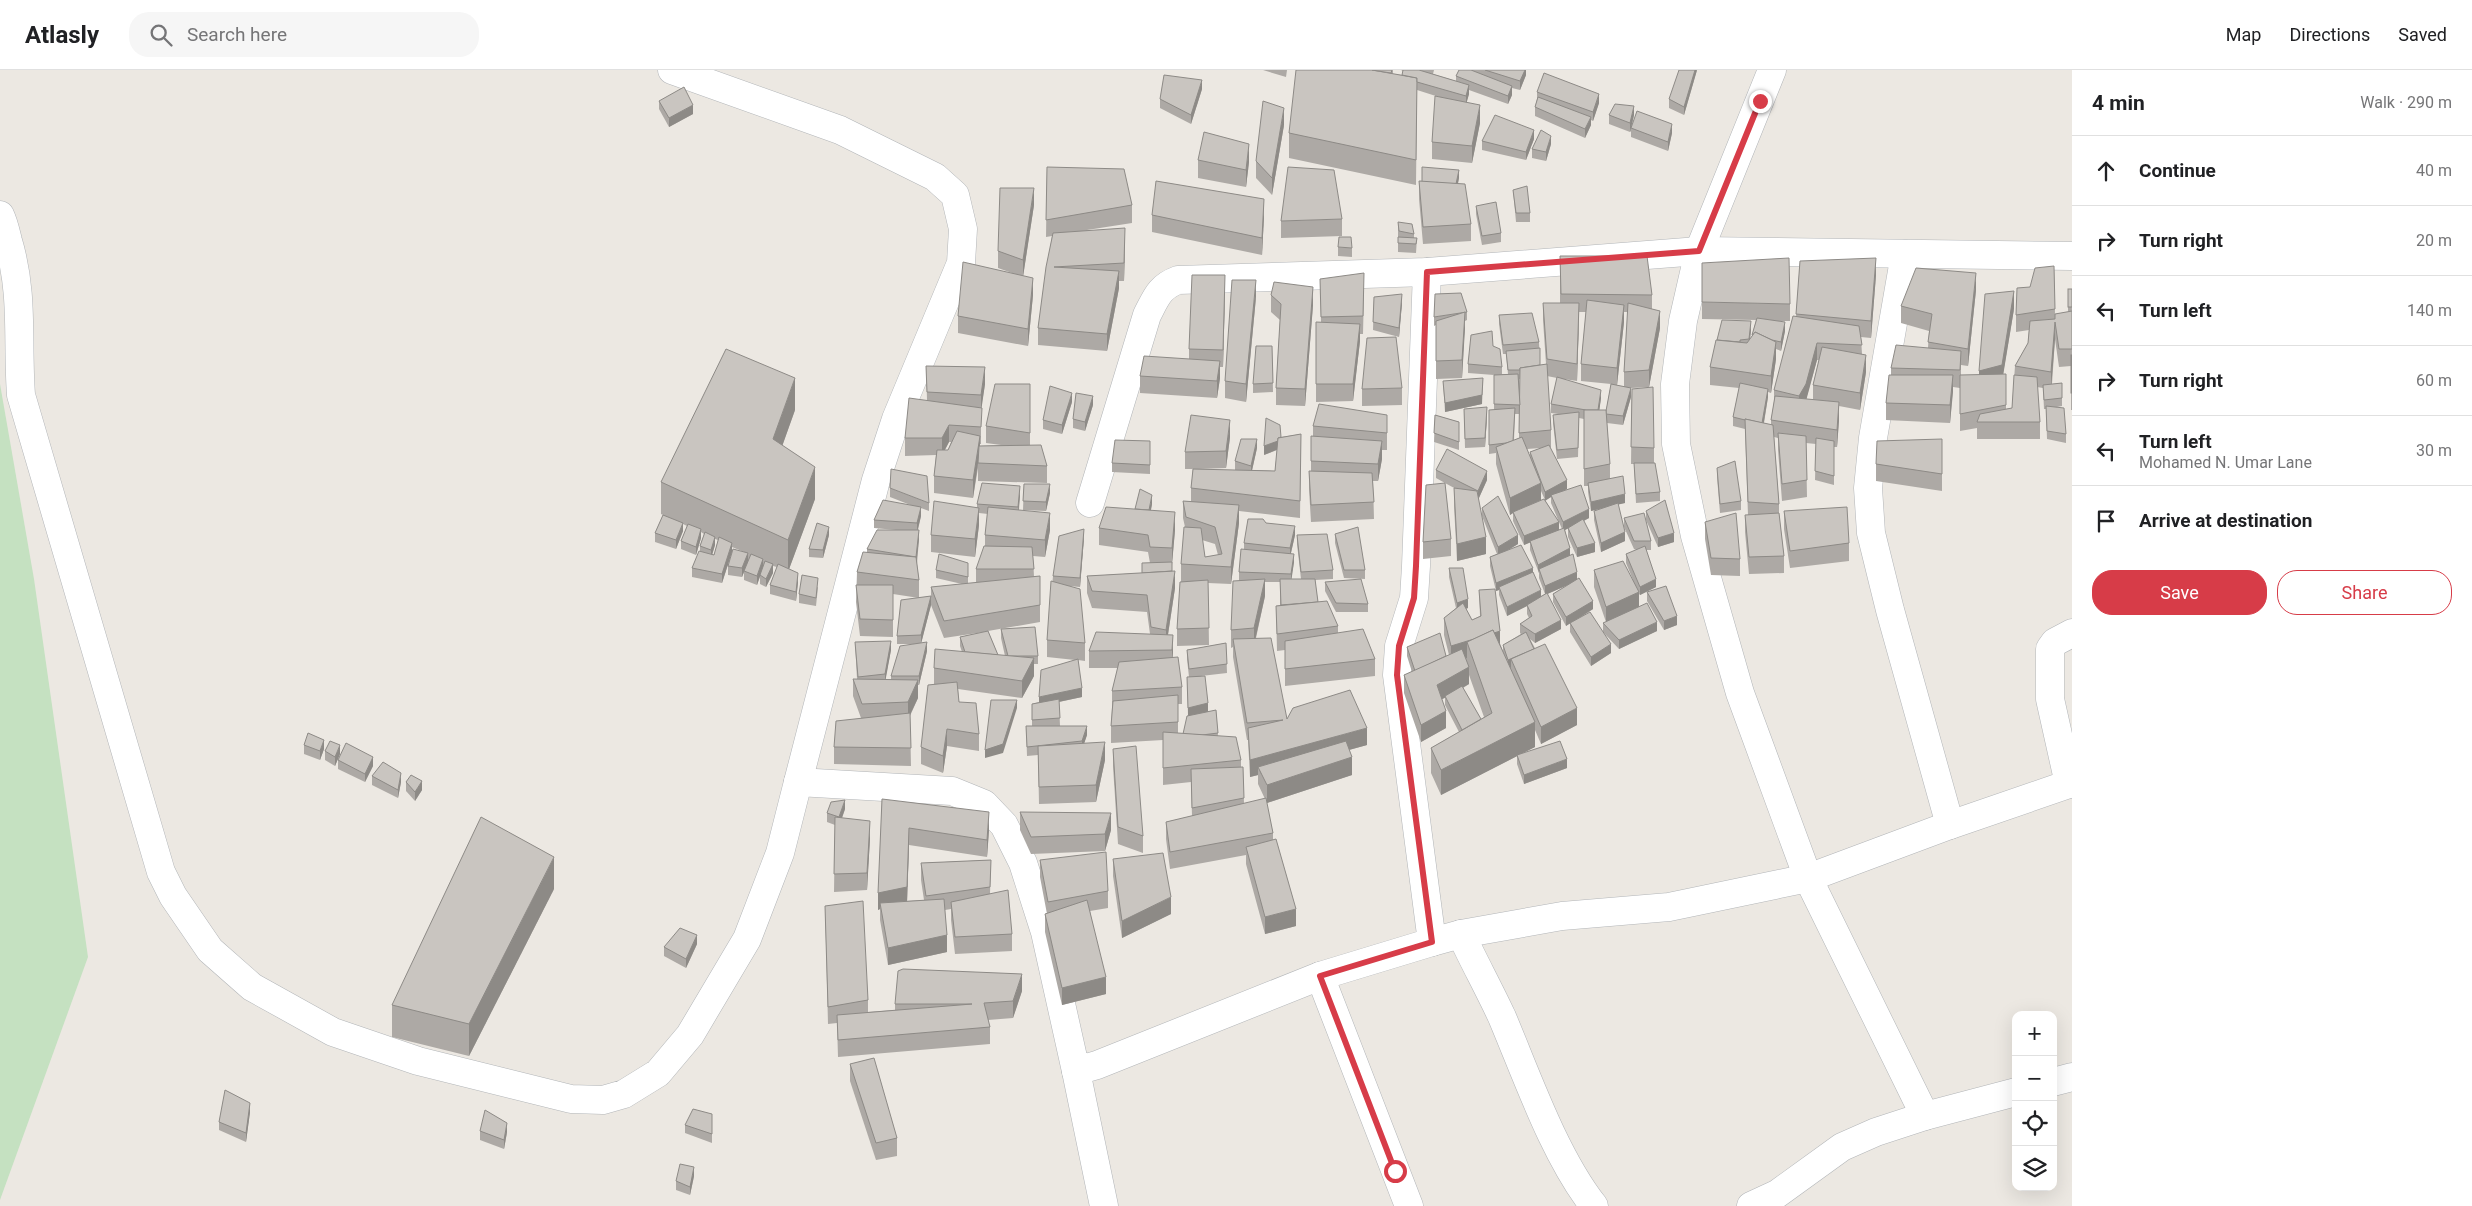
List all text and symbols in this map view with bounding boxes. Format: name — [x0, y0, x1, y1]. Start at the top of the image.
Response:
search box — [129, 12, 479, 57]
text: Atlasly — [25, 21, 99, 49]
icon: search — [147, 21, 175, 49]
text: Search here — [187, 23, 287, 46]
text: Map — [2226, 24, 2261, 45]
text: Directions — [2289, 24, 2370, 45]
text: Saved — [2398, 24, 2447, 45]
route end — [1749, 90, 1772, 113]
text: 4 min — [2092, 91, 2145, 115]
text: Walk · 290 m — [2360, 93, 2452, 112]
icon: ahead — [2092, 157, 2120, 185]
text: Continue — [2139, 159, 2216, 182]
text: 40 m — [2416, 161, 2452, 180]
icon: right — [2092, 227, 2120, 255]
text: Turn right — [2139, 229, 2223, 252]
text: 20 m — [2416, 231, 2452, 250]
icon: left — [2092, 297, 2120, 325]
text: Turn left — [2139, 299, 2212, 322]
text: 140 m — [2407, 301, 2452, 320]
icon: right — [2092, 367, 2120, 395]
text: Turn right — [2139, 369, 2223, 392]
text: 60 m — [2416, 371, 2452, 390]
text: Turn left — [2139, 430, 2212, 453]
icon: left — [2092, 437, 2120, 465]
text: 30 m — [2416, 441, 2452, 460]
text: Mohamed N. Umar Lane — [2139, 453, 2312, 472]
icon: arrive — [2092, 507, 2120, 535]
text: Arrive at destination — [2139, 509, 2312, 532]
button: Save — [2092, 570, 2267, 615]
button: Share — [2277, 570, 2452, 615]
map controls — [2012, 1011, 2057, 1191]
button: + — [2012, 1011, 2057, 1056]
button: − — [2012, 1056, 2057, 1101]
button: locate — [2012, 1101, 2057, 1146]
button: layers — [2012, 1146, 2057, 1191]
route start — [1384, 1160, 1407, 1183]

